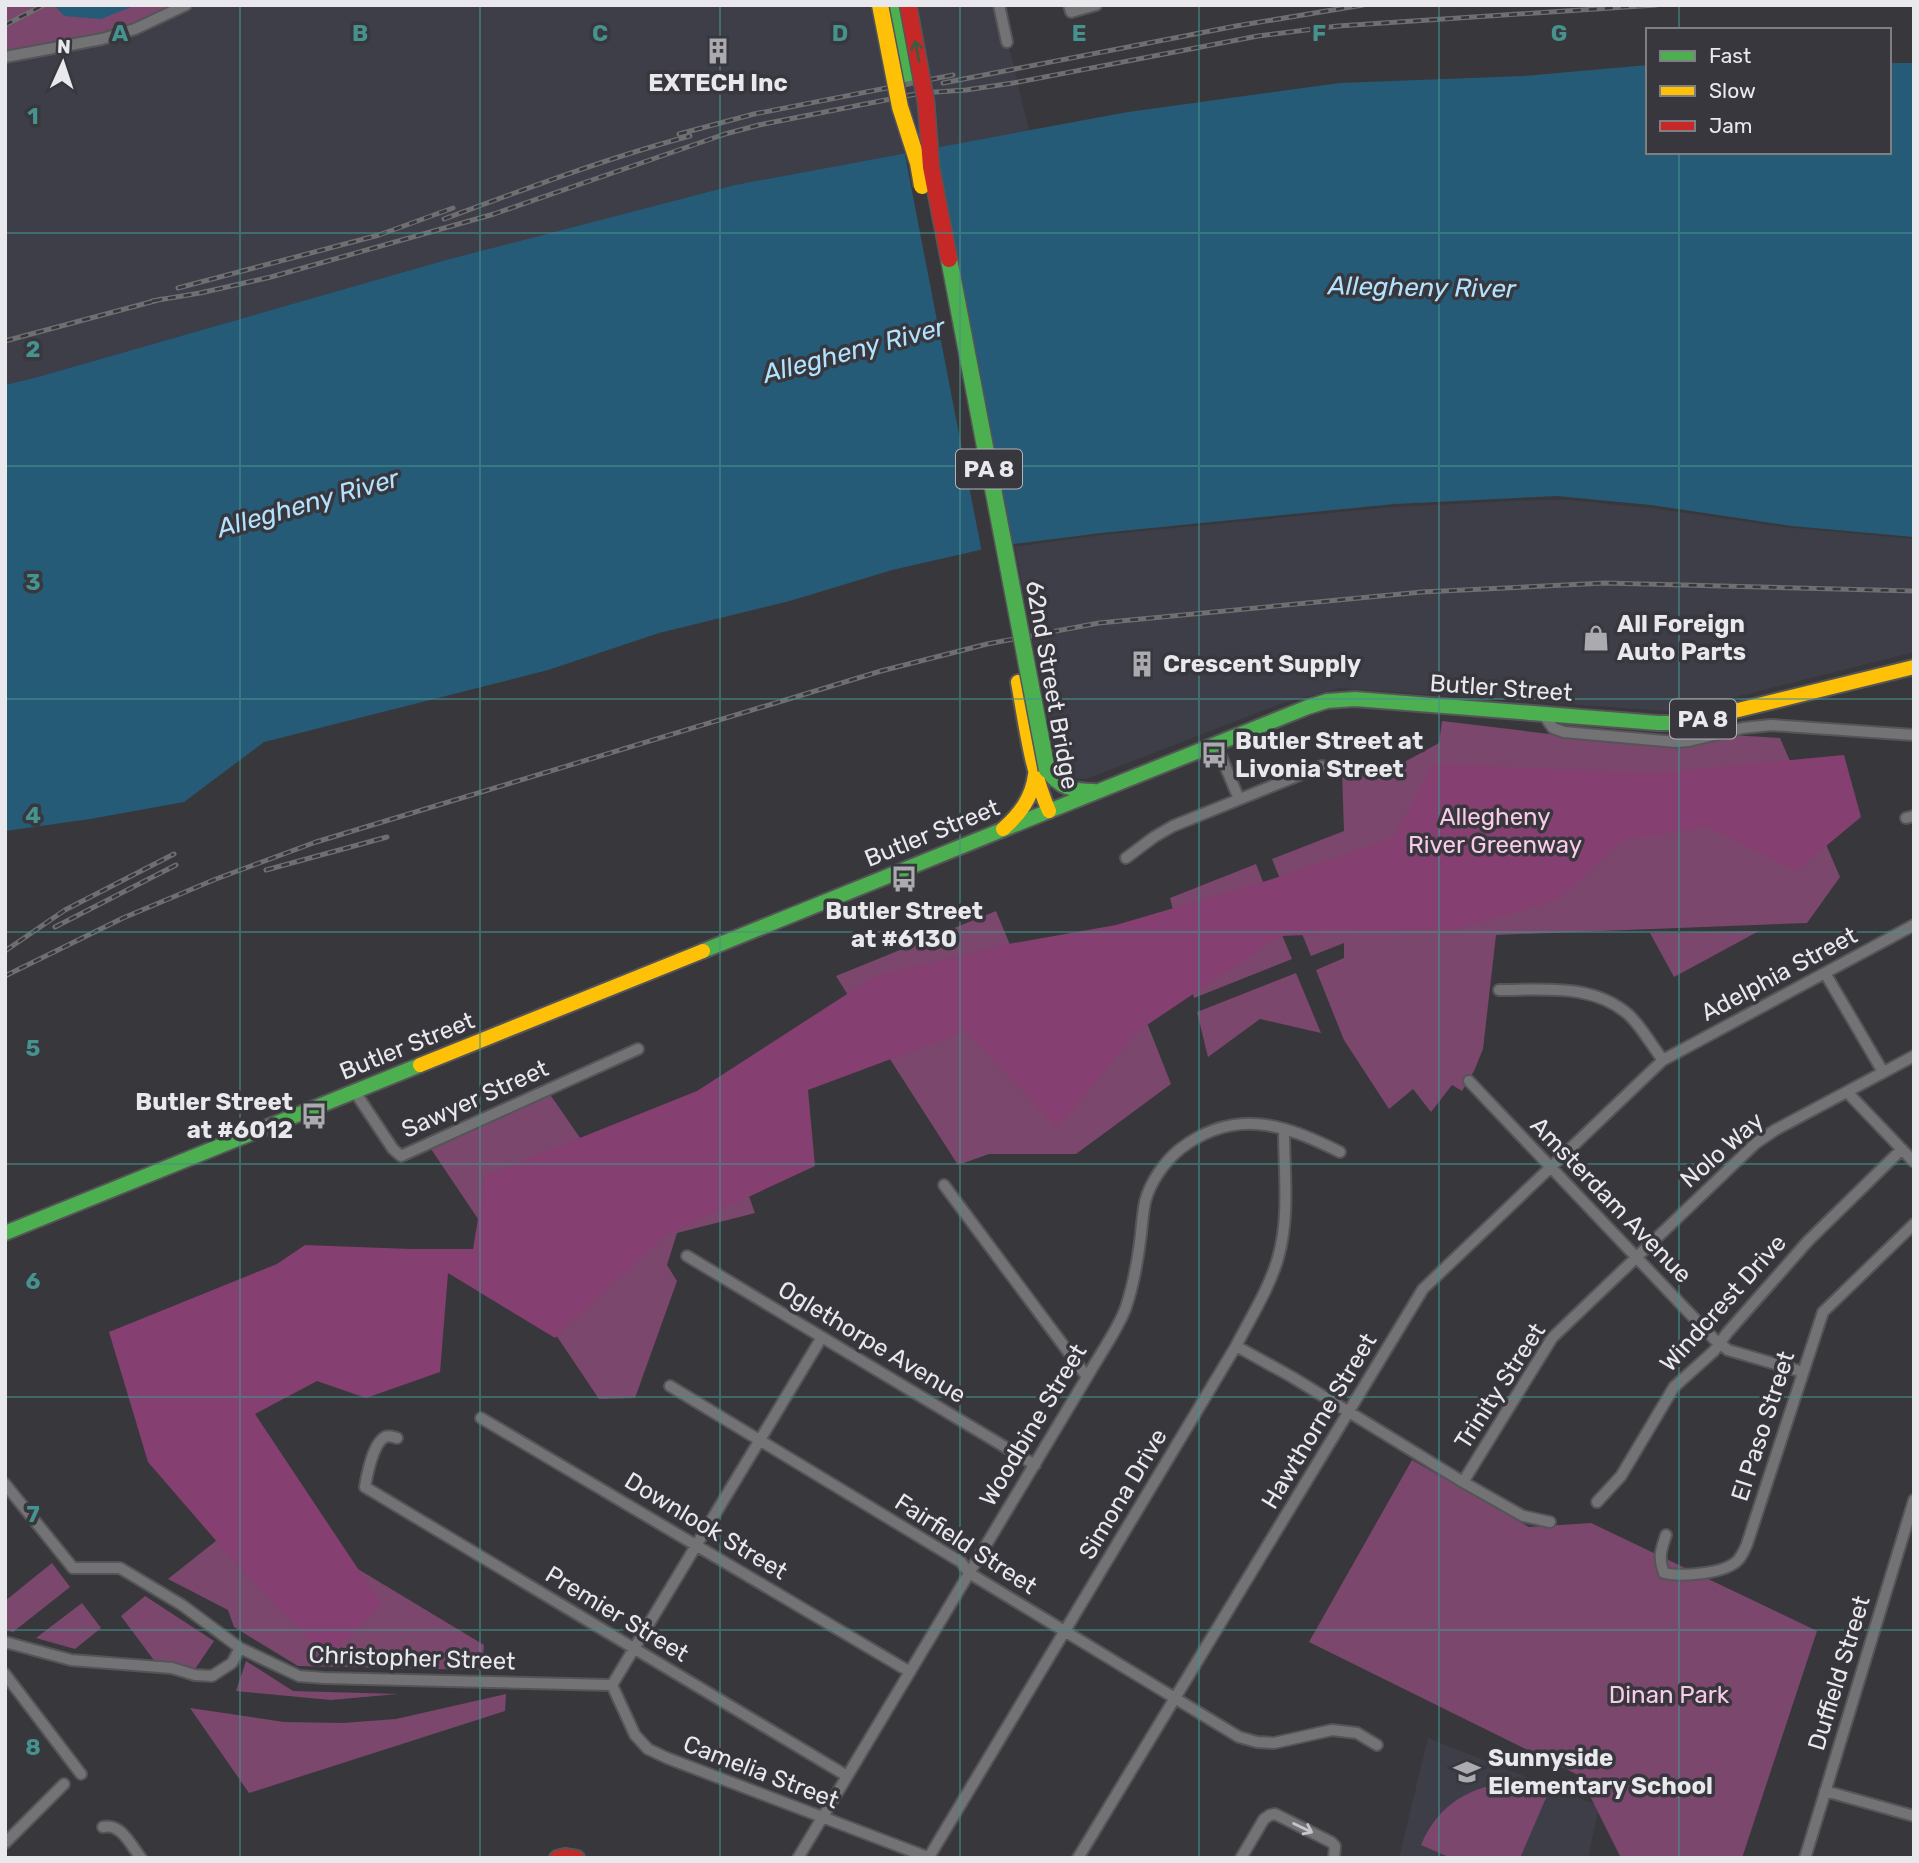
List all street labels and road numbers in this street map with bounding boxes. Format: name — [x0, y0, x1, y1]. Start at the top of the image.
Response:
road number: PA 8 — [956, 449, 1022, 489]
street label: 62nd Street Bridge — [1020, 578, 1084, 792]
street label: Butler Street — [1429, 669, 1573, 707]
road number: PA 8 — [1670, 699, 1736, 738]
street label: Butler Street — [860, 793, 1004, 873]
street label: Adelphia Street — [1696, 921, 1862, 1027]
street label: Butler Street — [335, 1006, 479, 1086]
street label: Sawyer Street — [397, 1054, 553, 1144]
street label: Nolo Way — [1675, 1106, 1769, 1194]
street label: Amsterdam Avenue — [1525, 1111, 1697, 1289]
street label: Windcrest Drive — [1654, 1229, 1792, 1377]
street label: Oglethorpe Avenue — [773, 1275, 971, 1409]
street label: Trinity Street — [1449, 1318, 1551, 1454]
street label: Hawthorne Street — [1256, 1328, 1382, 1514]
street label: Woodbine Street — [974, 1339, 1092, 1511]
street label: El Paso Street — [1726, 1348, 1800, 1504]
street label: Simona Drive — [1073, 1424, 1173, 1564]
street label: Downlook Street — [620, 1466, 792, 1586]
street label: Fairfield Street — [890, 1488, 1042, 1600]
street label: Premier Street — [540, 1560, 694, 1668]
street label: Duffield Street — [1802, 1592, 1876, 1754]
street label: Christopher Street — [308, 1640, 516, 1676]
street label: Camelia Street — [679, 1730, 843, 1814]

